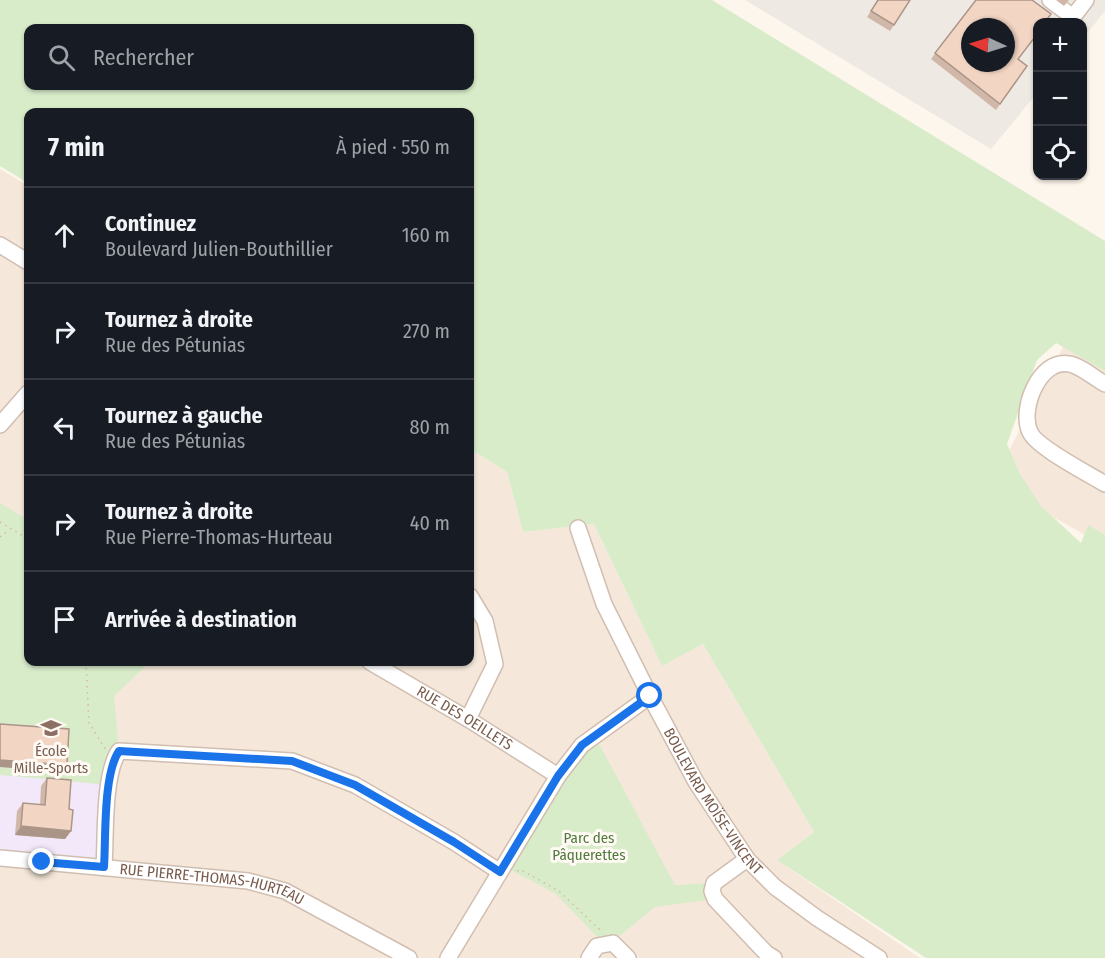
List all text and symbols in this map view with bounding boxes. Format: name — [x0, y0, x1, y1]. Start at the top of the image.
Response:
north arrow — [961, 18, 1015, 72]
map controls — [1033, 18, 1087, 180]
button: + — [1033, 18, 1087, 72]
search box — [24, 24, 474, 90]
icon: search — [45, 41, 78, 74]
text: Rechercher — [93, 44, 194, 71]
button: − — [1033, 72, 1087, 126]
button: locate — [1033, 126, 1087, 180]
text: 7 min — [48, 132, 105, 163]
text: À pied · 550 m — [336, 135, 450, 159]
text: Continuez — [105, 210, 196, 237]
icon: ahead — [48, 219, 81, 252]
text: 160 m — [402, 223, 450, 247]
text: Boulevard Julien-Bouthillier — [105, 237, 333, 261]
text: Tournez à droite — [105, 306, 253, 333]
icon: right — [48, 315, 81, 348]
text: 270 m — [403, 319, 450, 343]
text: Rue des Pétunias — [105, 333, 245, 357]
text: Tournez à gauche — [105, 402, 263, 429]
icon: left — [48, 411, 81, 444]
text: 80 m — [410, 415, 450, 439]
text: Rue des Pétunias — [105, 429, 245, 453]
text: Tournez à droite — [105, 498, 253, 525]
icon: right — [48, 507, 81, 540]
text: 40 m — [410, 511, 450, 535]
text: Rue Pierre-Thomas-Hurteau — [105, 525, 333, 549]
icon: arrive — [48, 603, 81, 636]
text: Arrivée à destination — [105, 606, 297, 633]
street label: RUE DES OEILLETS — [413, 682, 516, 754]
route start — [636, 682, 662, 708]
school or university icon: École Mille-Sports — [39, 716, 63, 740]
street label: BOULEVARD MOÏSE-VINCENT — [660, 725, 766, 878]
place label: École Mille-Sports — [14, 742, 88, 777]
park label: Parc des Pâquerettes — [552, 829, 626, 864]
route end — [28, 848, 54, 874]
street label: RUE PIERRE-THOMAS-HURTEAU — [119, 860, 307, 909]

